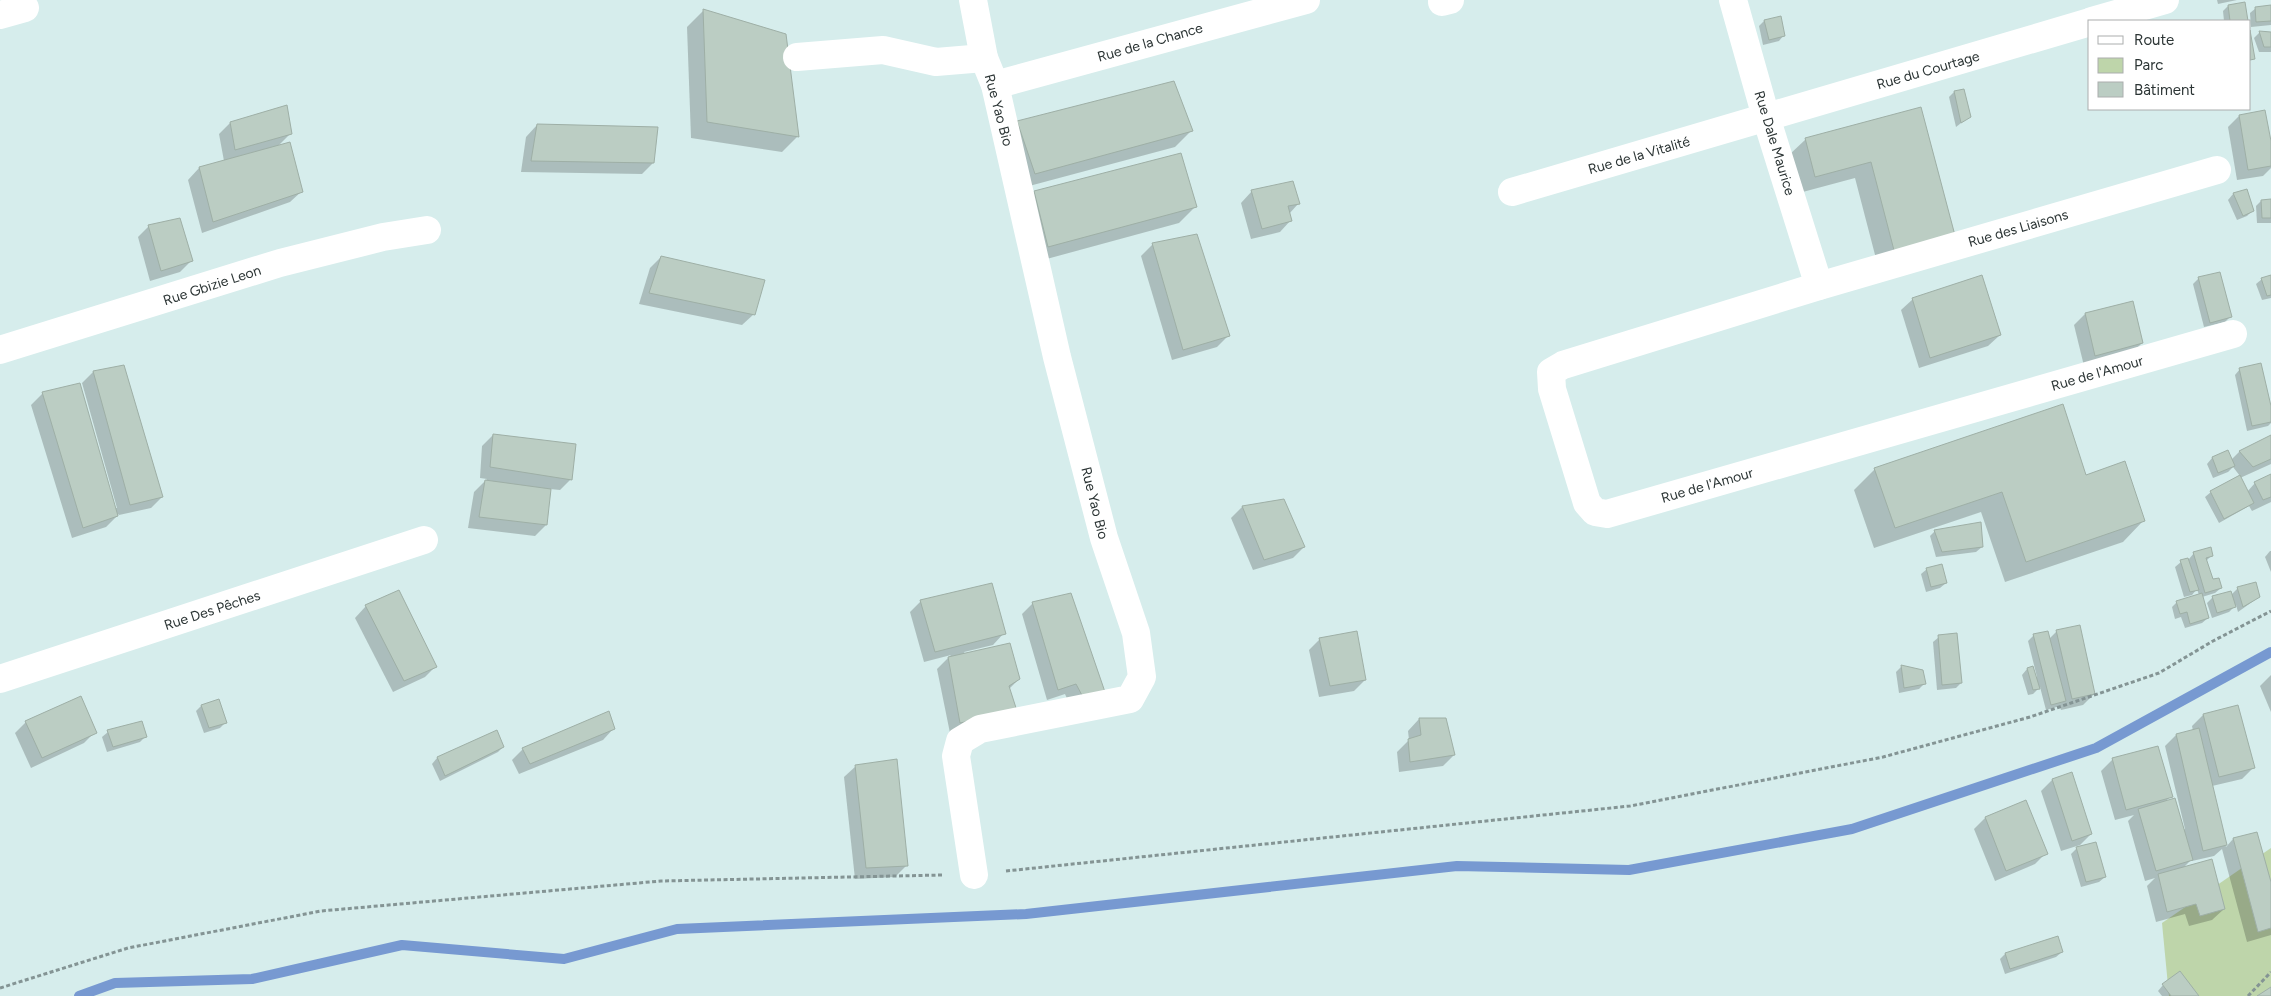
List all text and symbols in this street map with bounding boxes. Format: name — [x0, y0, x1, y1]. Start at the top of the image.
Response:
street label: Rue de la Chance — [1096, 19, 1205, 66]
legend — [2088, 20, 2251, 110]
text: Route — [2134, 31, 2174, 49]
street label: Rue du Courtage — [1875, 48, 1982, 93]
text: Parc — [2134, 56, 2163, 74]
street label: Rue Yao Bio — [981, 72, 1016, 148]
text: Bâtiment — [2134, 81, 2195, 99]
street label: Rue Dale Maurice — [1751, 89, 1799, 198]
street label: Rue de la Vitalité — [1586, 133, 1692, 178]
street label: Rue des Liaisons — [1966, 206, 2070, 251]
street label: Rue Gbizie Leon — [161, 262, 263, 309]
street label: Rue de l'Amour — [2049, 352, 2145, 395]
street label: Rue de l'Amour — [1659, 464, 1755, 507]
street label: Rue Yao Bio — [1077, 465, 1112, 541]
street label: Rue Des Pêches — [162, 587, 262, 634]

